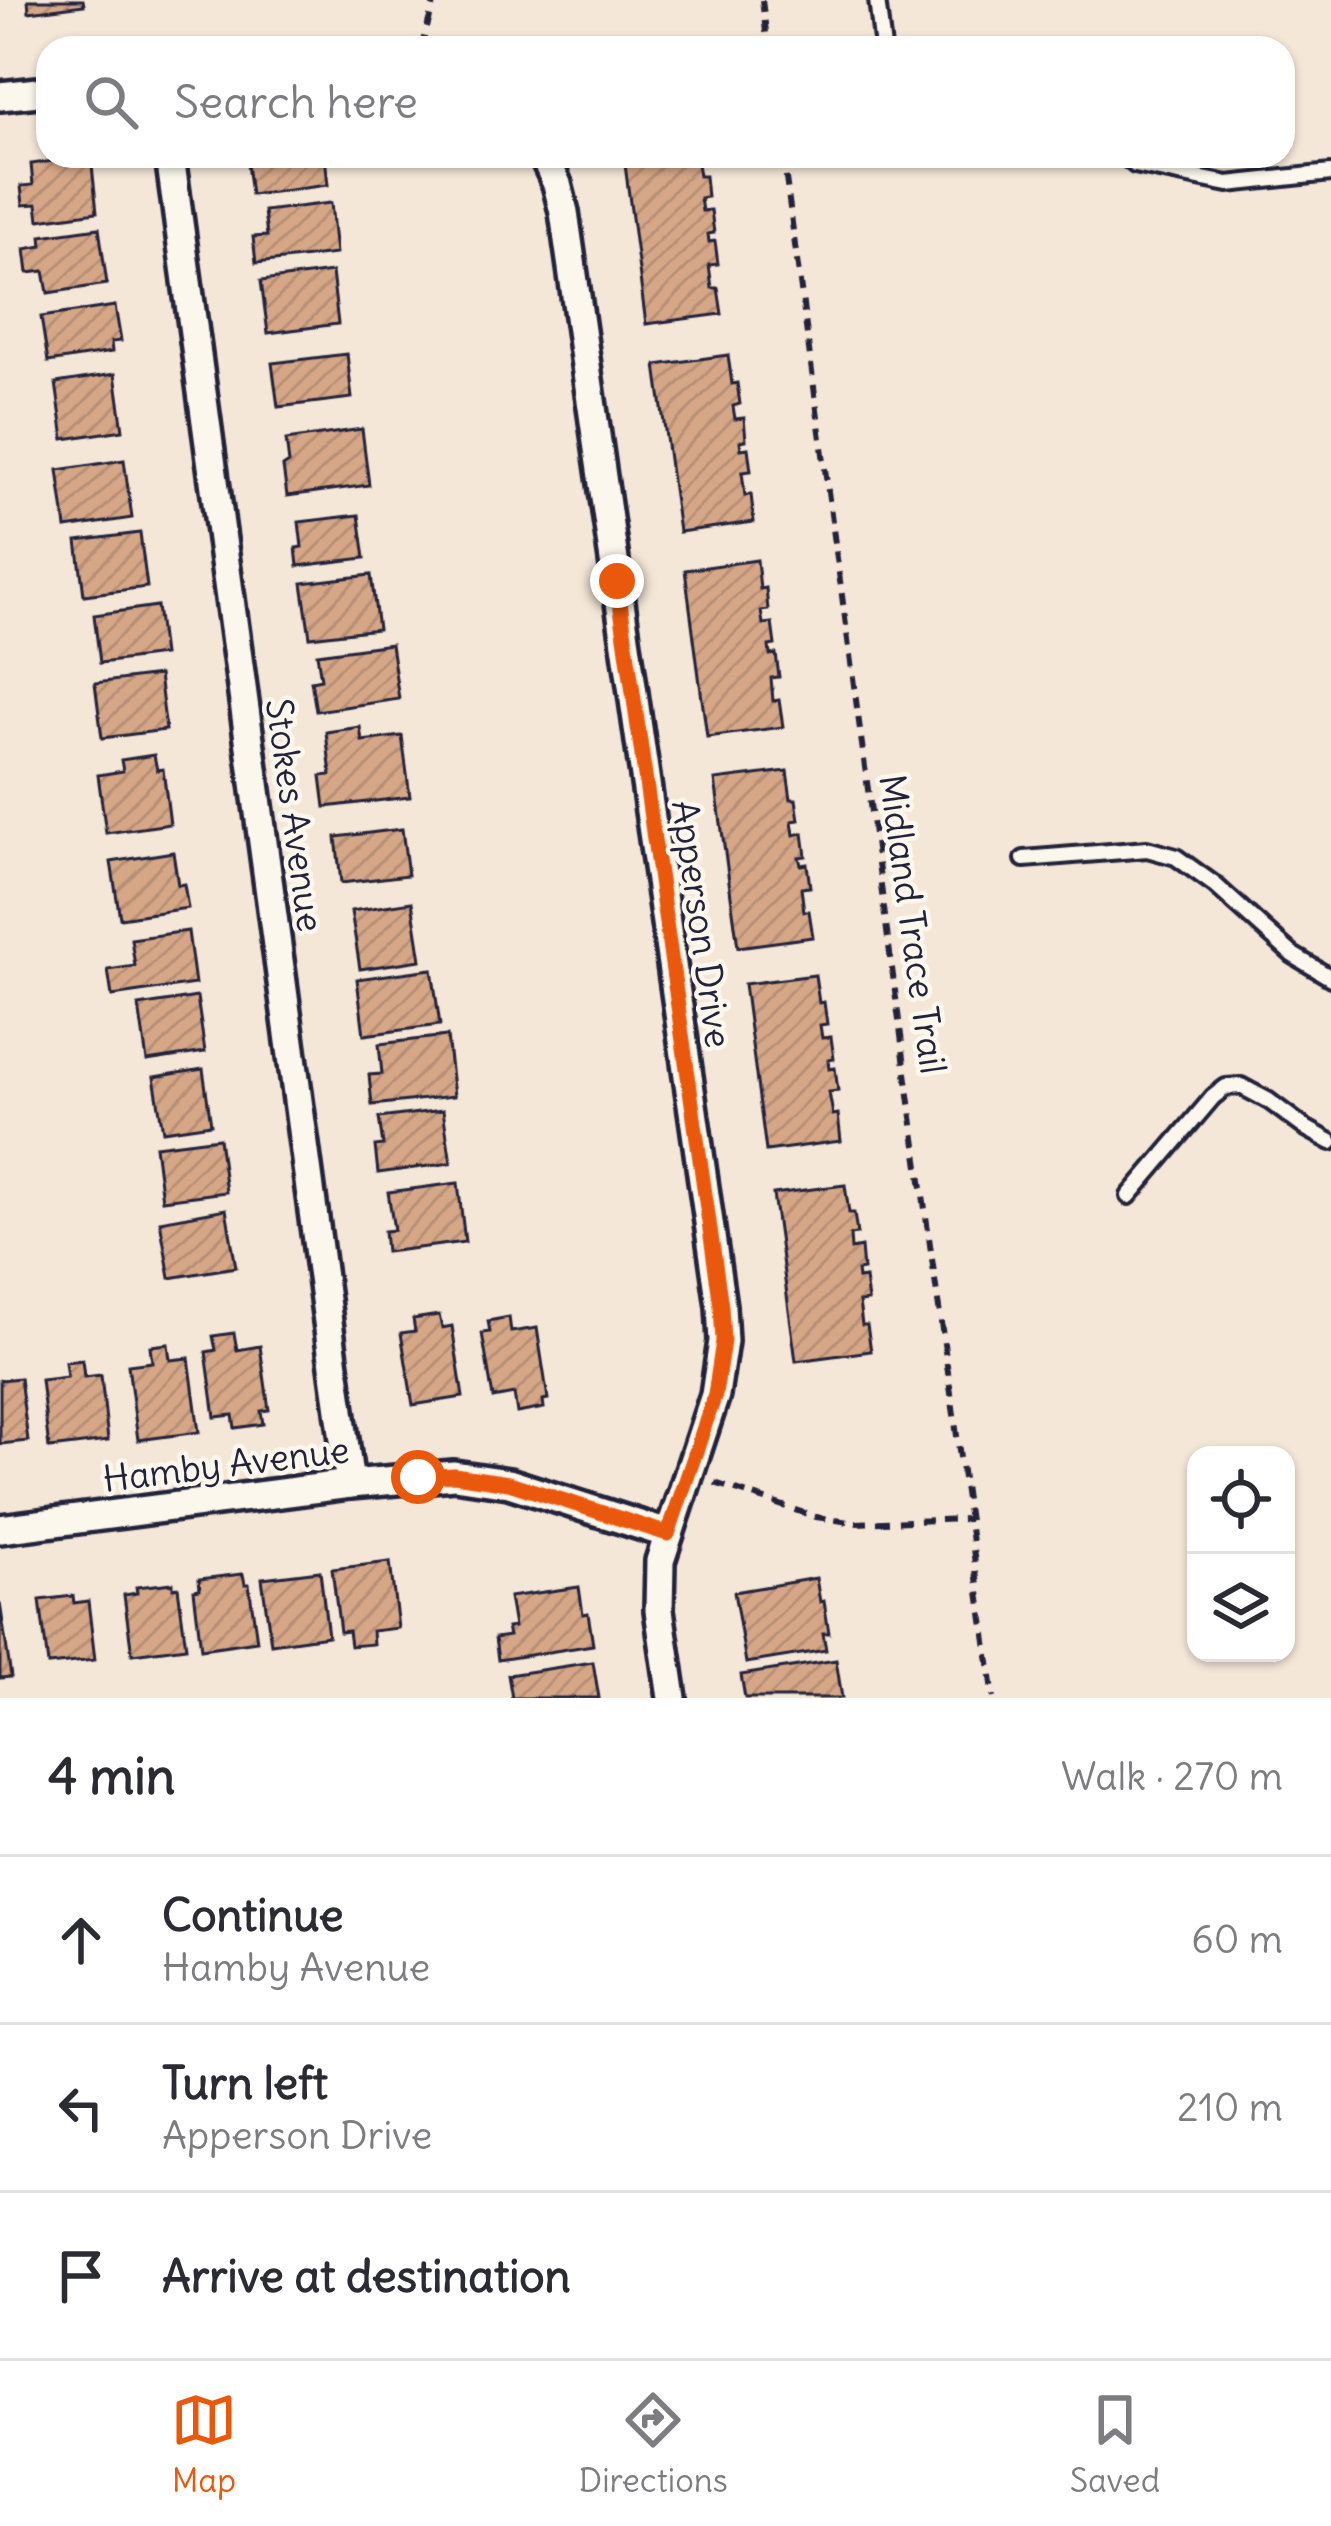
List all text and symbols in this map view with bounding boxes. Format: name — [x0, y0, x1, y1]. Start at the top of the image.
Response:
search box — [36, 36, 1295, 168]
icon: search — [78, 69, 144, 135]
text: Search here — [174, 74, 418, 130]
route end — [590, 554, 644, 608]
street label: Stokes Avenue — [256, 696, 333, 934]
street label: Midland Trace Trail — [869, 772, 956, 1077]
street label: Apperson Drive — [662, 797, 741, 1051]
street label: Hamby Avenue — [100, 1427, 352, 1502]
map controls — [1187, 1446, 1295, 1662]
button: locate — [1187, 1446, 1295, 1554]
route start — [391, 1450, 445, 1504]
button: layers — [1187, 1554, 1295, 1662]
text: 4 min — [48, 1744, 175, 1808]
text: Walk · 270 m — [1061, 1752, 1283, 1801]
text: Continue — [162, 1887, 344, 1943]
icon: ahead — [48, 1907, 114, 1973]
text: 60 m — [1191, 1915, 1283, 1964]
text: Hamby Avenue — [162, 1943, 430, 1992]
text: Turn left — [162, 2055, 328, 2111]
icon: left — [48, 2075, 114, 2141]
text: 210 m — [1177, 2083, 1283, 2132]
text: Apperson Drive — [162, 2111, 432, 2160]
icon: arrive — [48, 2243, 114, 2309]
text: Arrive at destination — [162, 2248, 571, 2304]
tab: Map — [171, 2387, 237, 2501]
tab: Directions — [579, 2387, 728, 2501]
tab: Saved — [1070, 2387, 1160, 2501]

